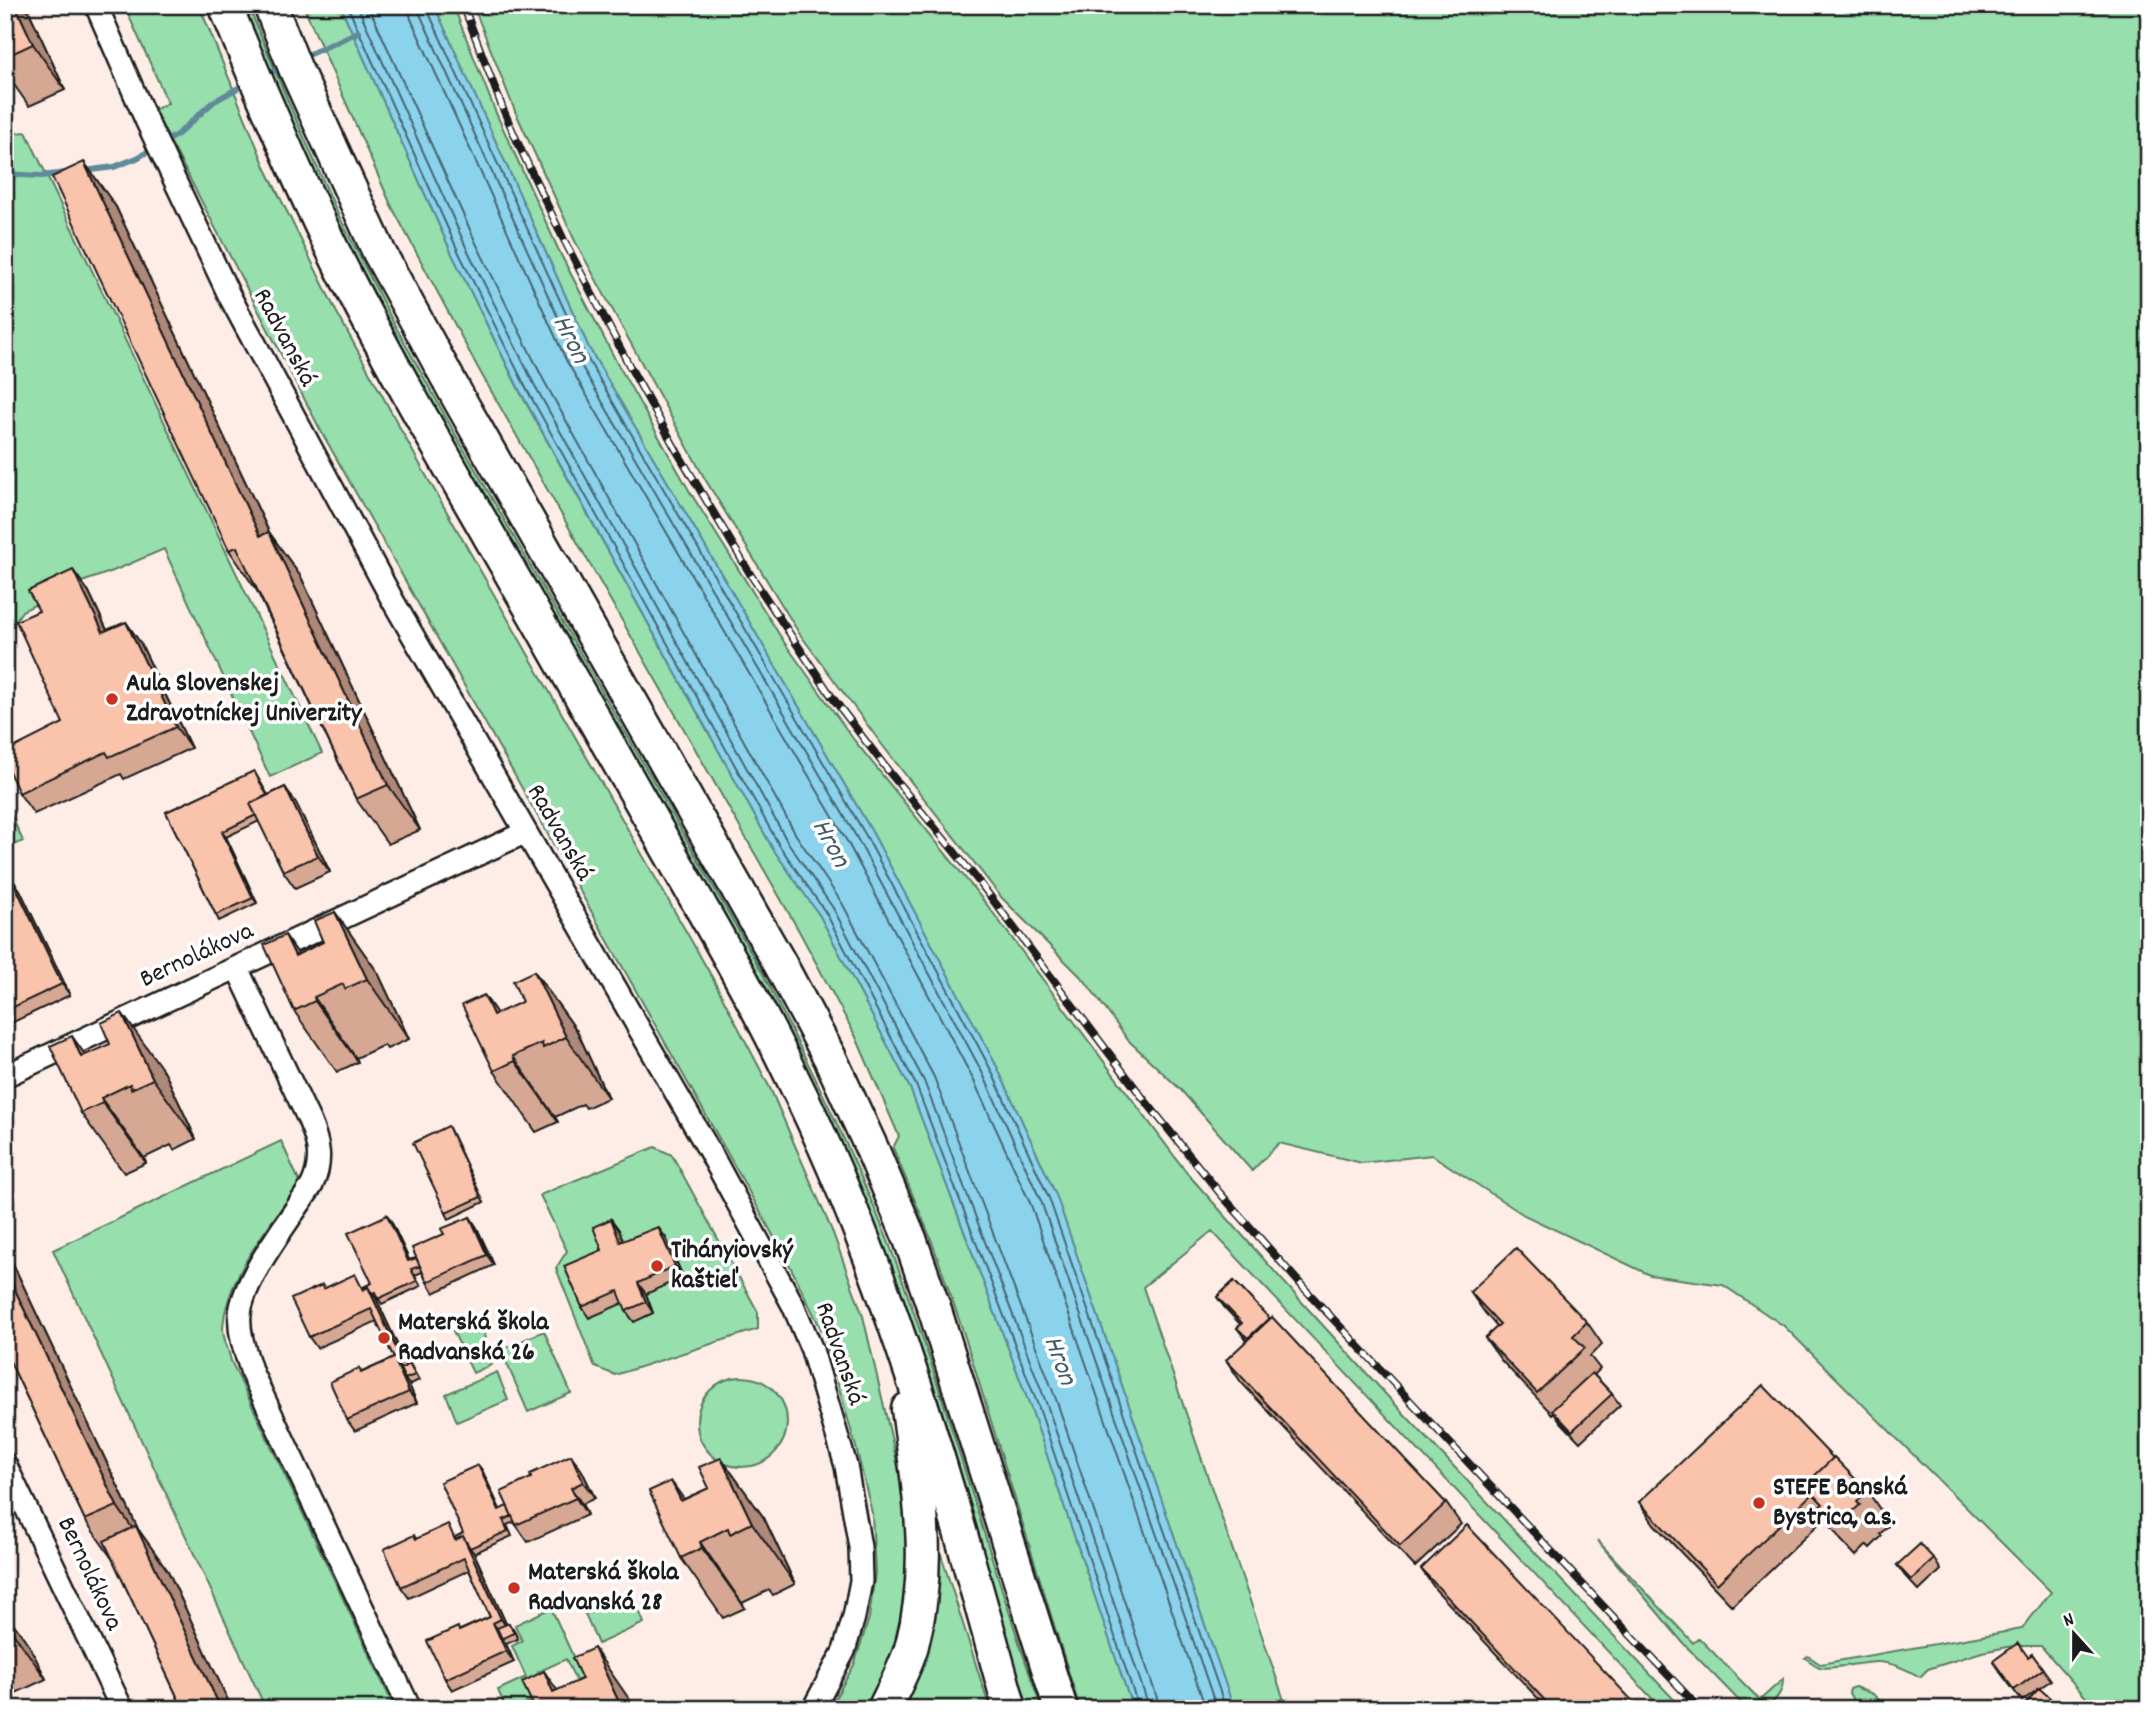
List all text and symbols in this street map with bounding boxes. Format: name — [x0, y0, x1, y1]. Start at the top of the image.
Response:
street label: Radvanská — [243, 282, 325, 394]
water label: Hron — [540, 309, 599, 372]
place label: Aula Slovenskej Zdravotníckej Univerzity — [126, 666, 363, 733]
marker: Aula Slovenskej Zdravotníckej Univerzity — [104, 691, 120, 707]
street label: Radvanská — [516, 778, 602, 888]
water label: Hron — [800, 812, 859, 876]
street label: Bernolákova — [134, 913, 261, 998]
place label: Tihányiovský kaštieľ — [671, 1233, 794, 1300]
marker: Tihányiovský kaštieľ — [649, 1258, 665, 1274]
street label: Radvanská — [804, 1298, 874, 1410]
place label: Materská škola Radvanská 26 — [398, 1305, 549, 1372]
marker: Materská škola Radvanská 26 — [376, 1330, 392, 1346]
water label: Hron — [1031, 1331, 1086, 1392]
place label: STEFE Banská Bystrica, a.s. — [1773, 1470, 1908, 1537]
marker: STEFE Banská Bystrica, a.s. — [1751, 1495, 1767, 1511]
street label: Bernolákova — [47, 1511, 132, 1638]
place label: Materská škola Radvanská 28 — [528, 1555, 679, 1622]
marker: Materská škola Radvanská 28 — [506, 1580, 522, 1596]
north arrow — [2038, 1598, 2108, 1668]
text: N — [2060, 1607, 2078, 1636]

